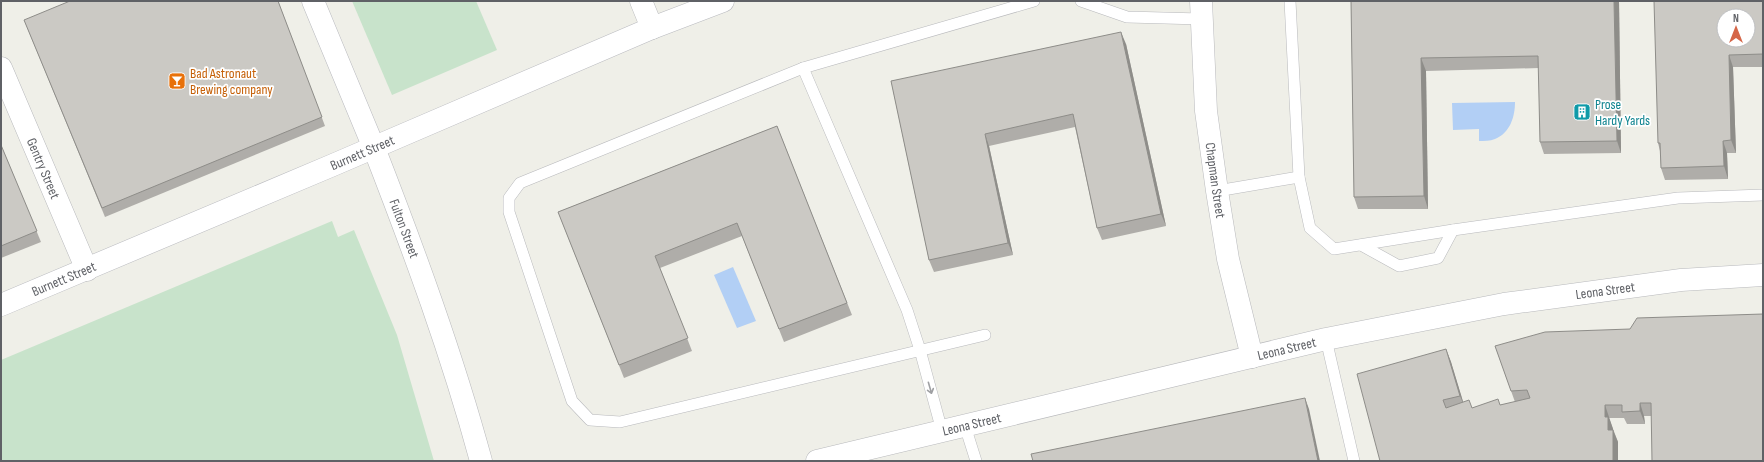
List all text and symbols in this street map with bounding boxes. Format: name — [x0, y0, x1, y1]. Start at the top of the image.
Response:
north arrow — [1716, 8, 1756, 48]
text: N — [1733, 12, 1739, 25]
place label: Bad Astronaut Brewing company — [190, 65, 273, 98]
bar icon: Bad Astronaut Brewing company — [167, 71, 187, 91]
place label: Prose Hardy Yards — [1595, 96, 1650, 129]
building icon: Prose Hardy Yards — [1572, 102, 1592, 122]
street label: Burnett Street — [327, 131, 397, 174]
street label: Gentry Street — [23, 135, 64, 201]
street label: Chapman Street — [1202, 141, 1230, 219]
street label: Fulton Street — [386, 197, 423, 260]
street label: Burnett Street — [29, 258, 98, 300]
street label: Leona Street — [1575, 278, 1636, 303]
street label: Leona Street — [1256, 333, 1318, 364]
one-way arrow — [927, 381, 934, 394]
street label: Leona Street — [941, 409, 1003, 439]

